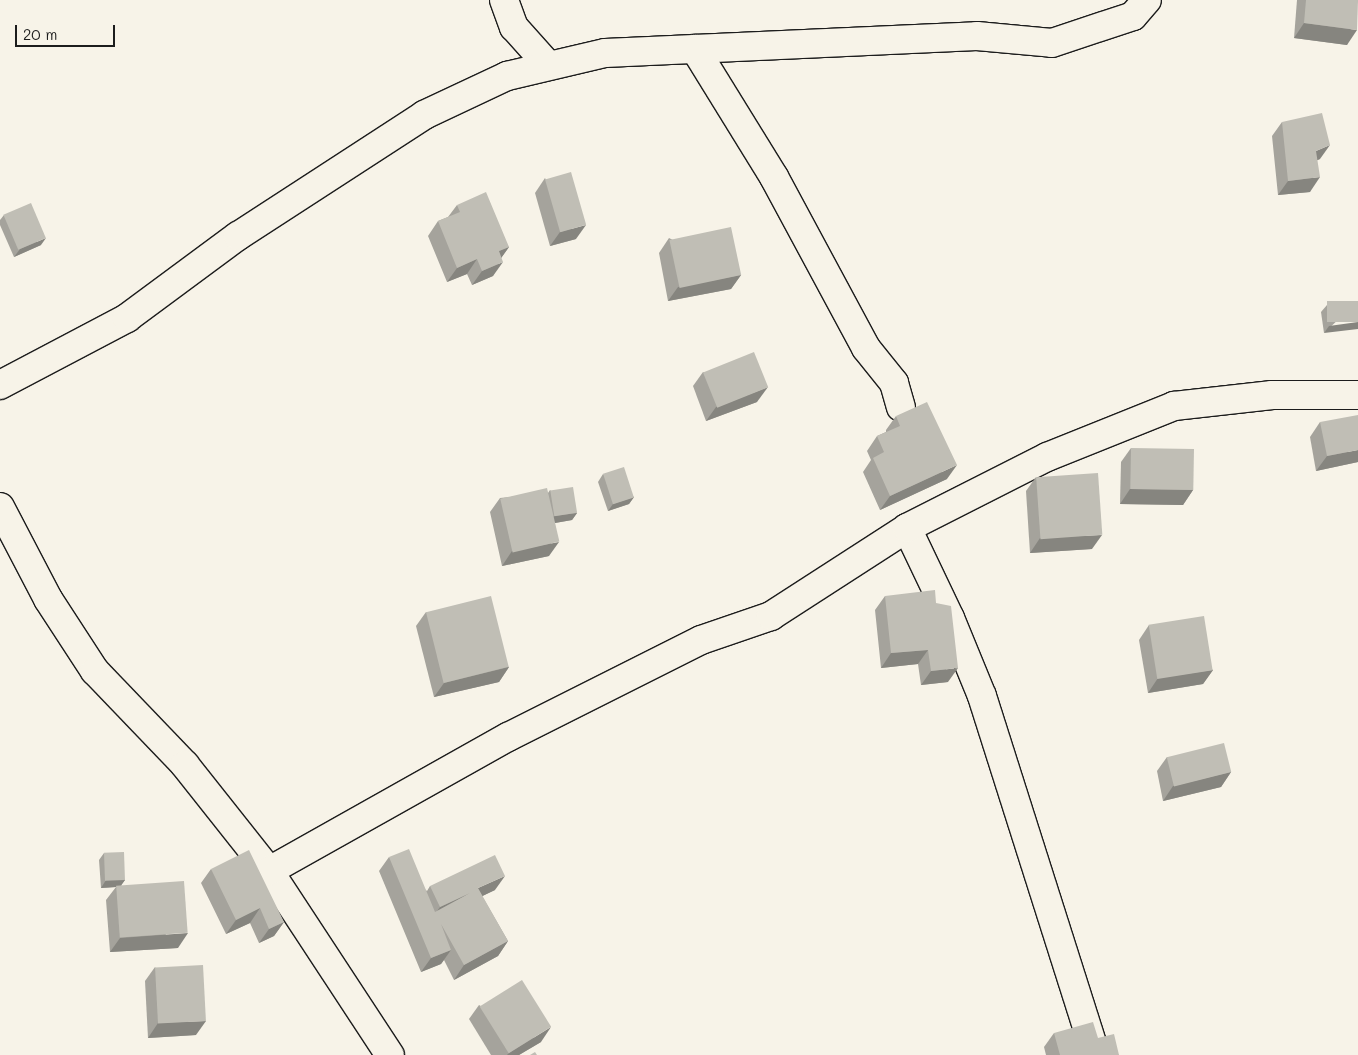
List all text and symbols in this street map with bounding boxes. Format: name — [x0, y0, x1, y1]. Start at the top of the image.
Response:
scale bar — [18, 15, 118, 47]
text: 20 m — [23, 24, 57, 44]

